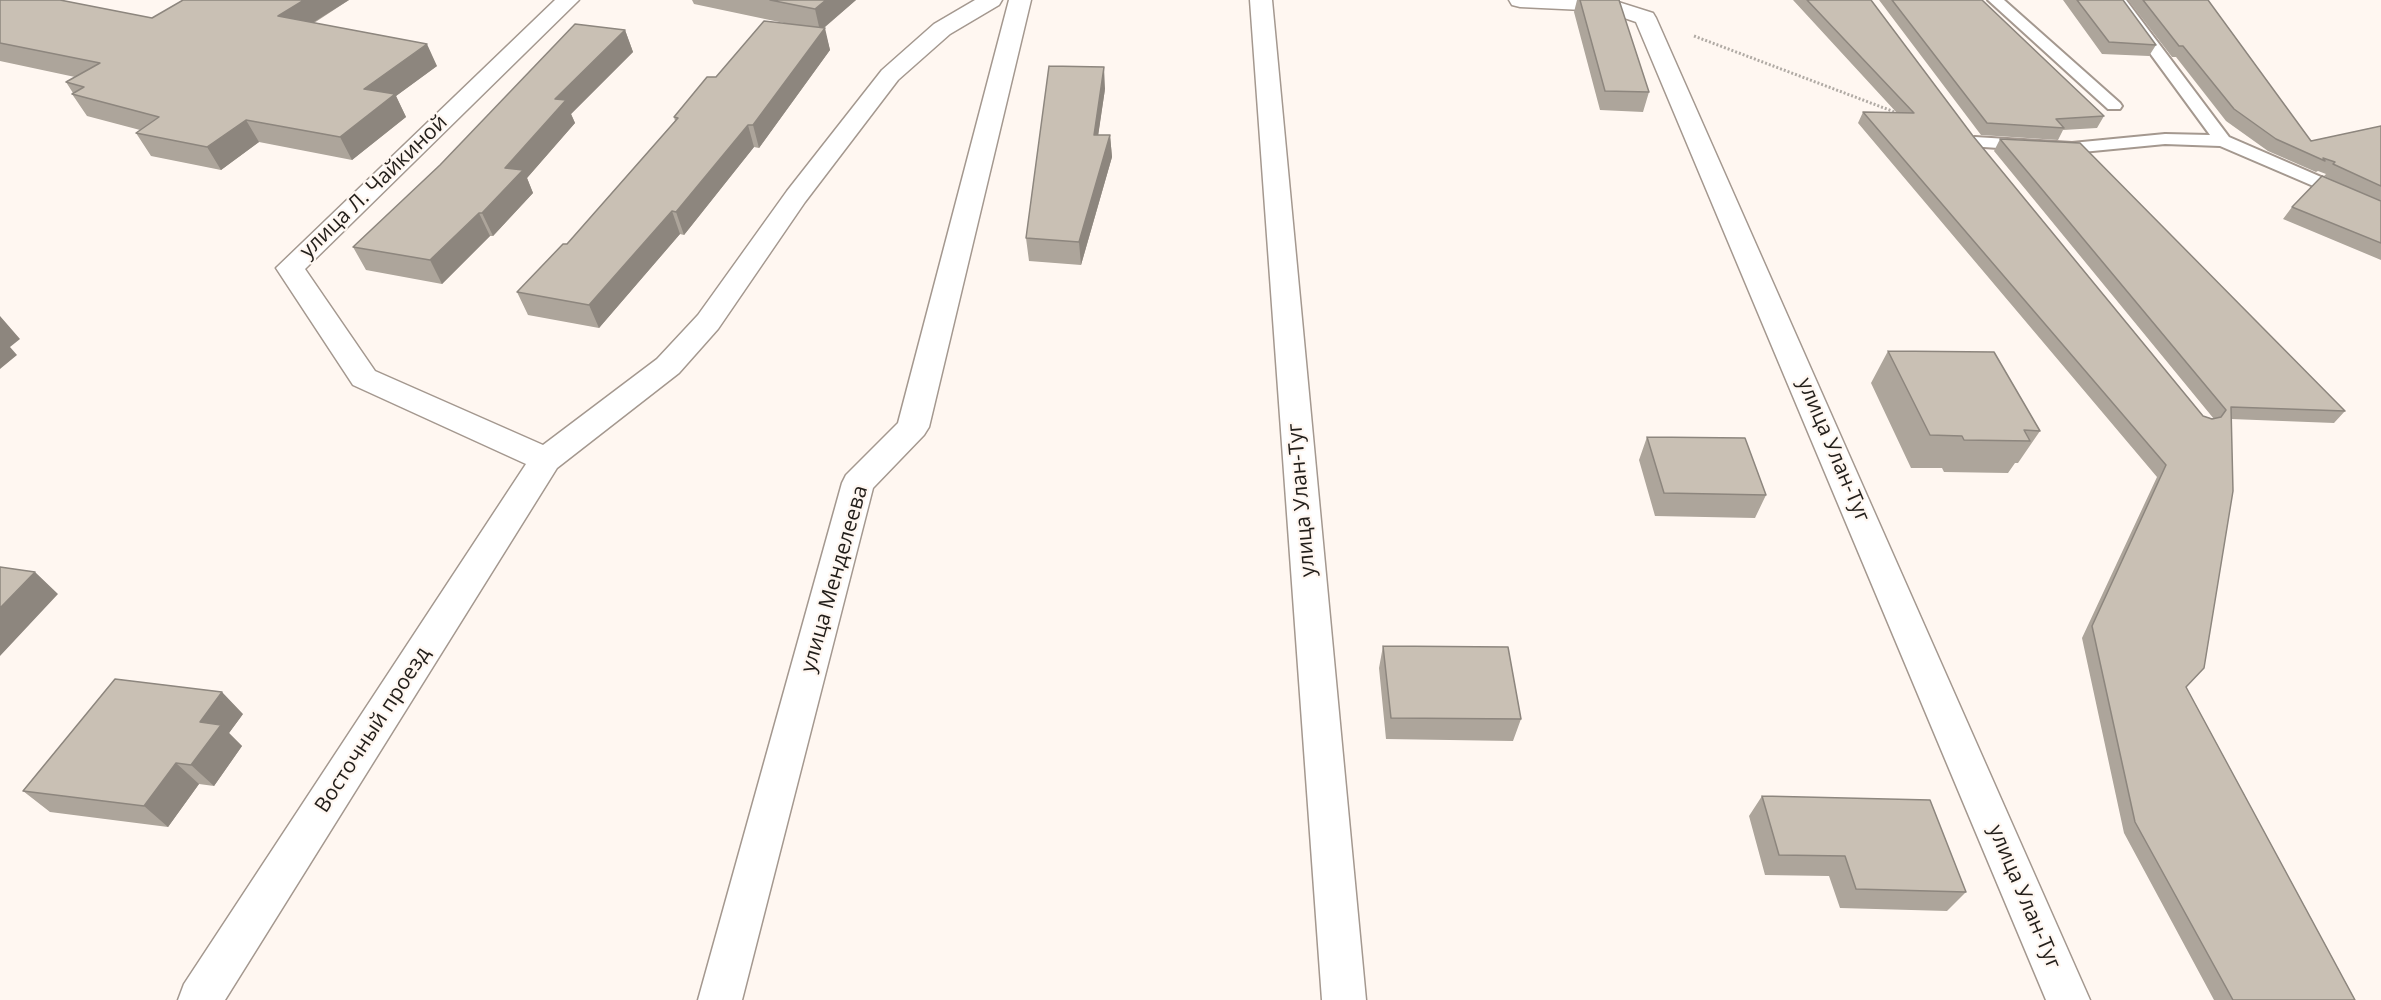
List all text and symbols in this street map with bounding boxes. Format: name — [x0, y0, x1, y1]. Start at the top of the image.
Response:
street label: улица Л. Чайкиной — [295, 110, 453, 264]
street label: улица Улан-Туг — [1791, 374, 1875, 526]
street label: улица Улан-Туг — [1283, 422, 1321, 578]
street label: улица Менделеева — [796, 483, 874, 675]
street label: Восточный проезд — [310, 643, 436, 817]
street label: улица Улан-Туг — [1982, 821, 2066, 973]

